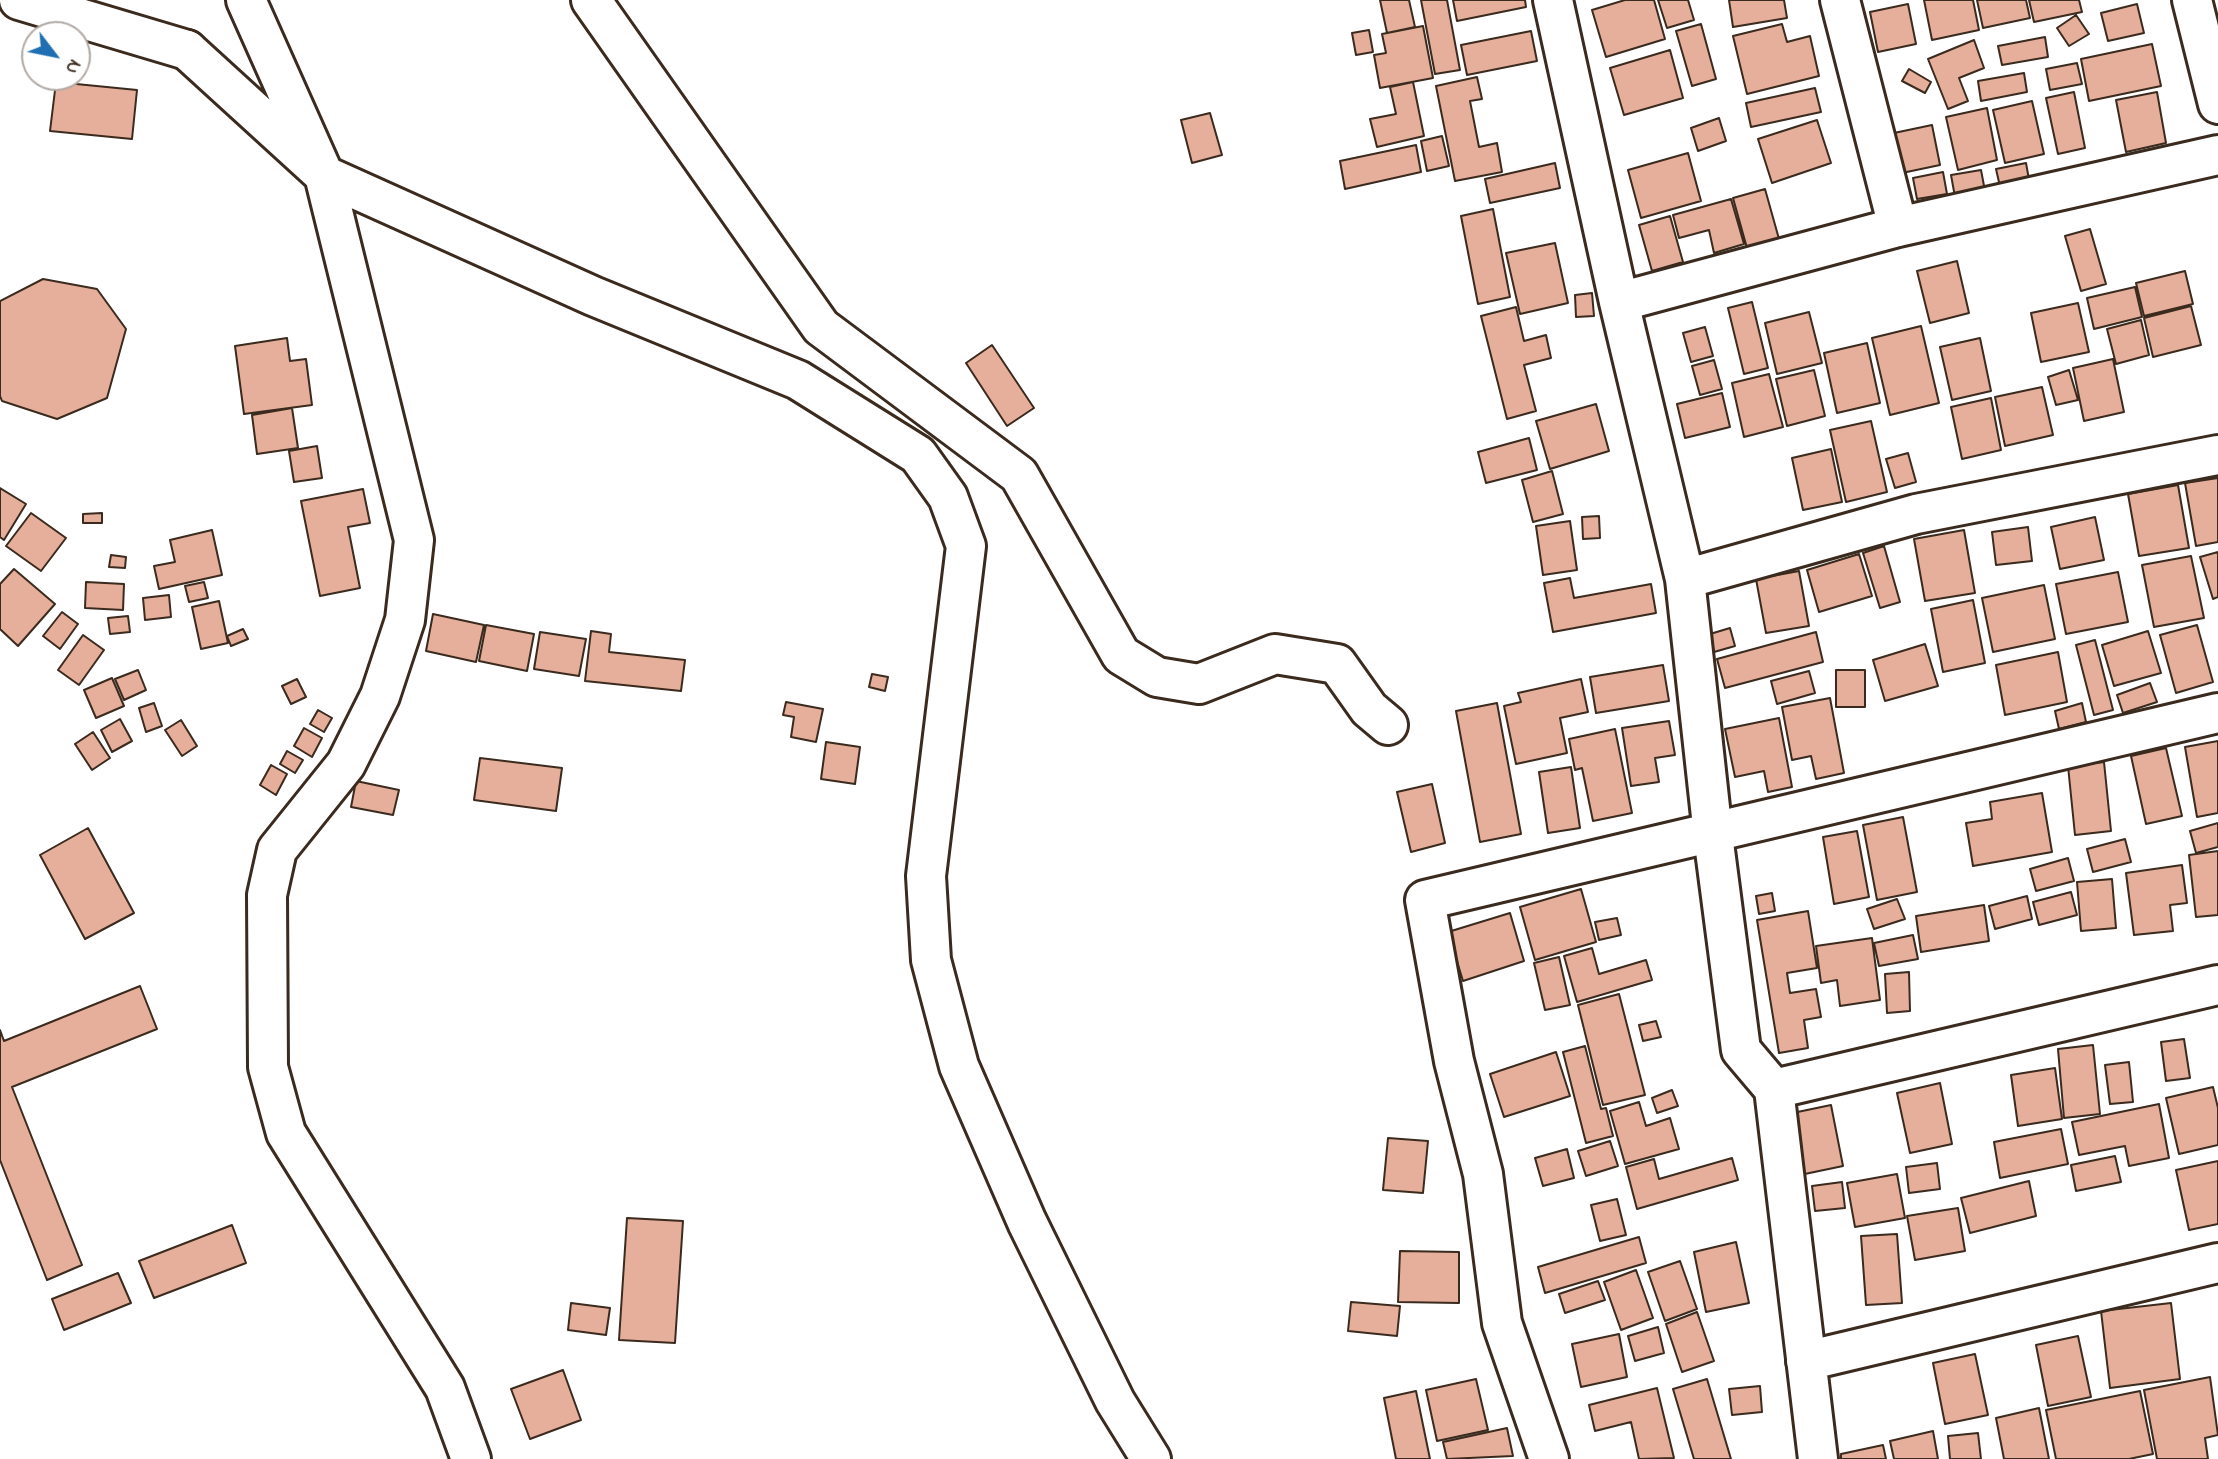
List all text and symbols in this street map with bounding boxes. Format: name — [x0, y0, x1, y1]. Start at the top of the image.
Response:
north arrow — [21, 21, 91, 91]
text: N — [58, 54, 87, 79]

